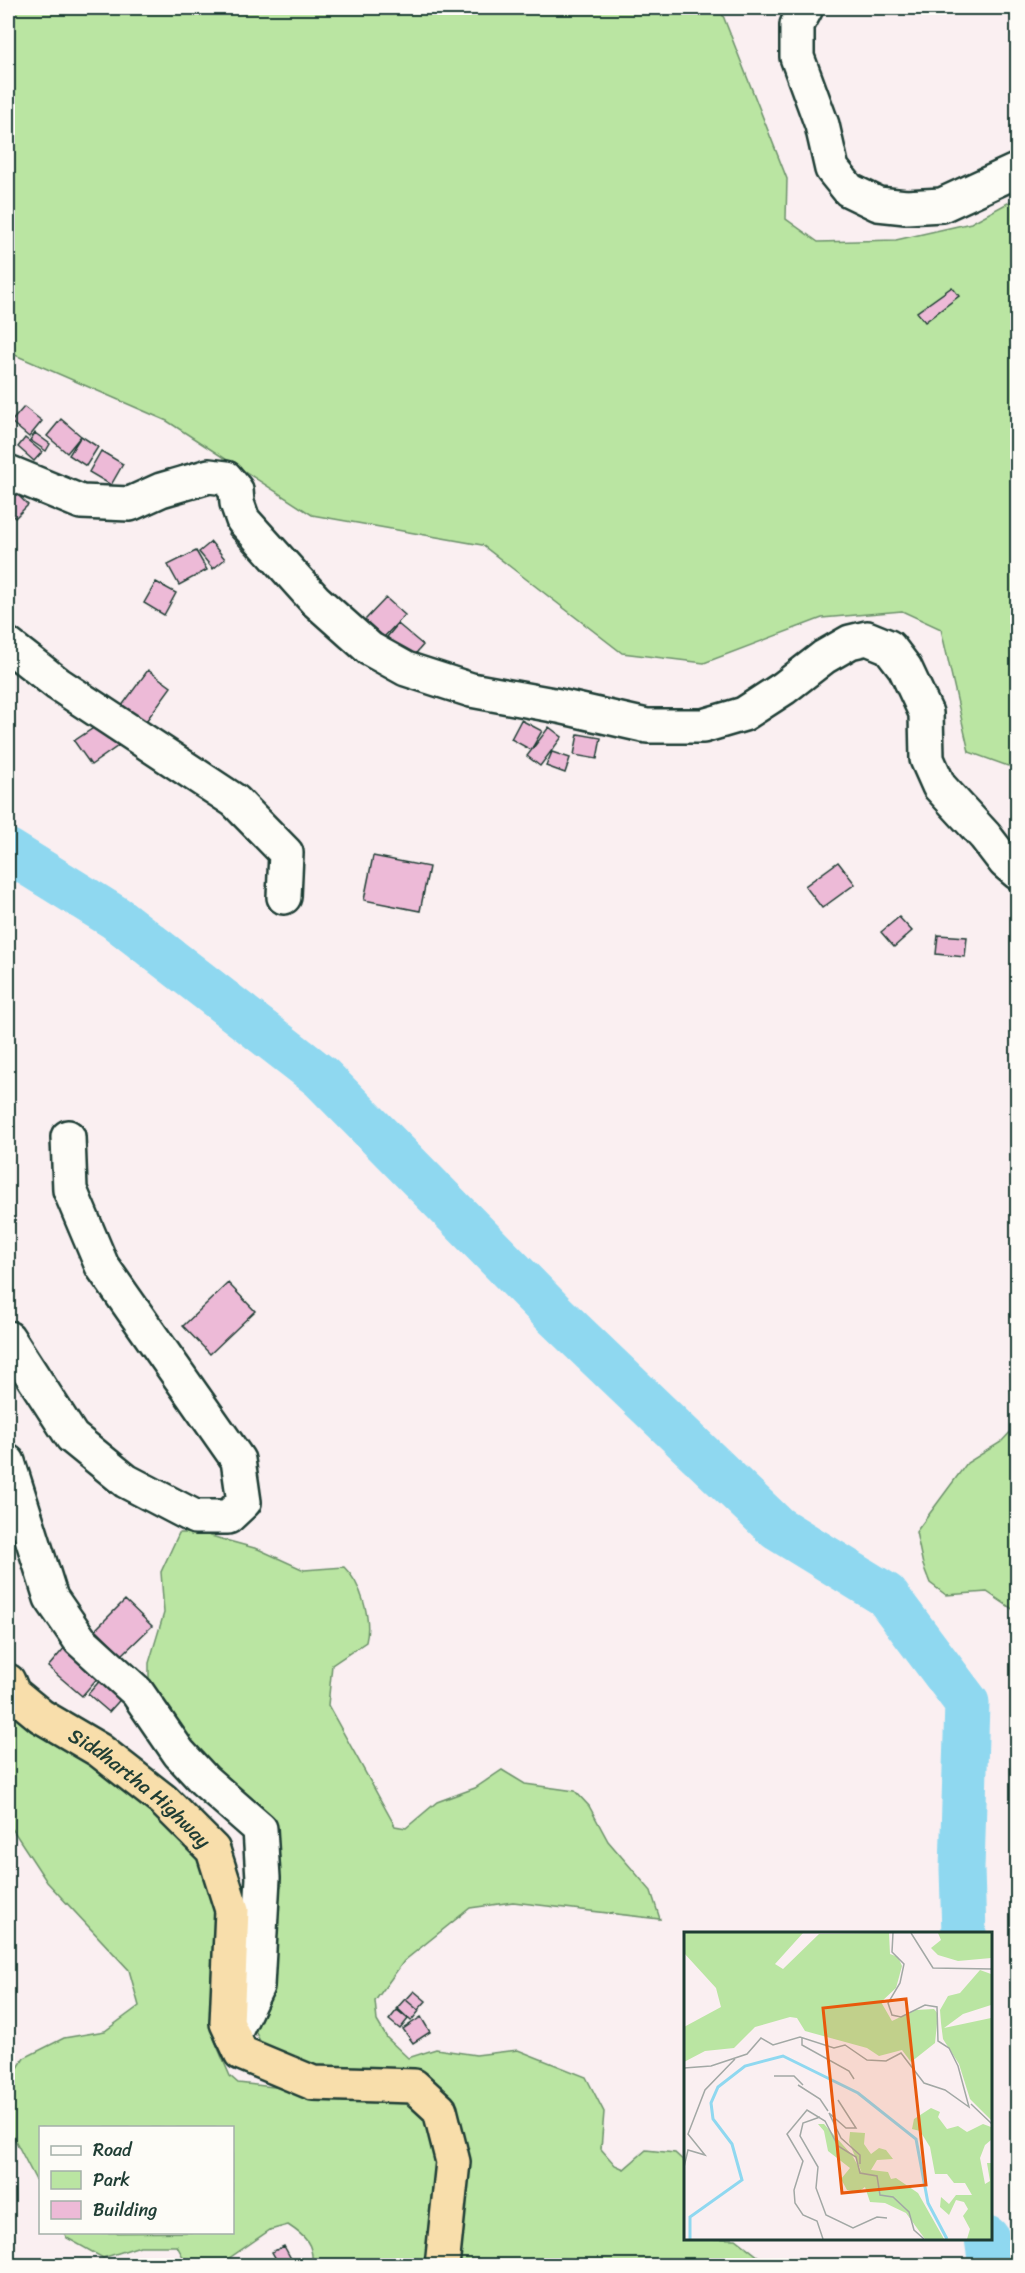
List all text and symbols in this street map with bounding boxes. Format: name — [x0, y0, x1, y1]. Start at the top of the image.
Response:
street label: Siddhartha Highway — [62, 1718, 220, 1857]
inset map — [684, 1932, 992, 2240]
legend — [39, 2126, 234, 2234]
text: Road — [93, 2134, 133, 2166]
text: Park — [93, 2164, 130, 2196]
text: Building — [93, 2194, 157, 2226]

